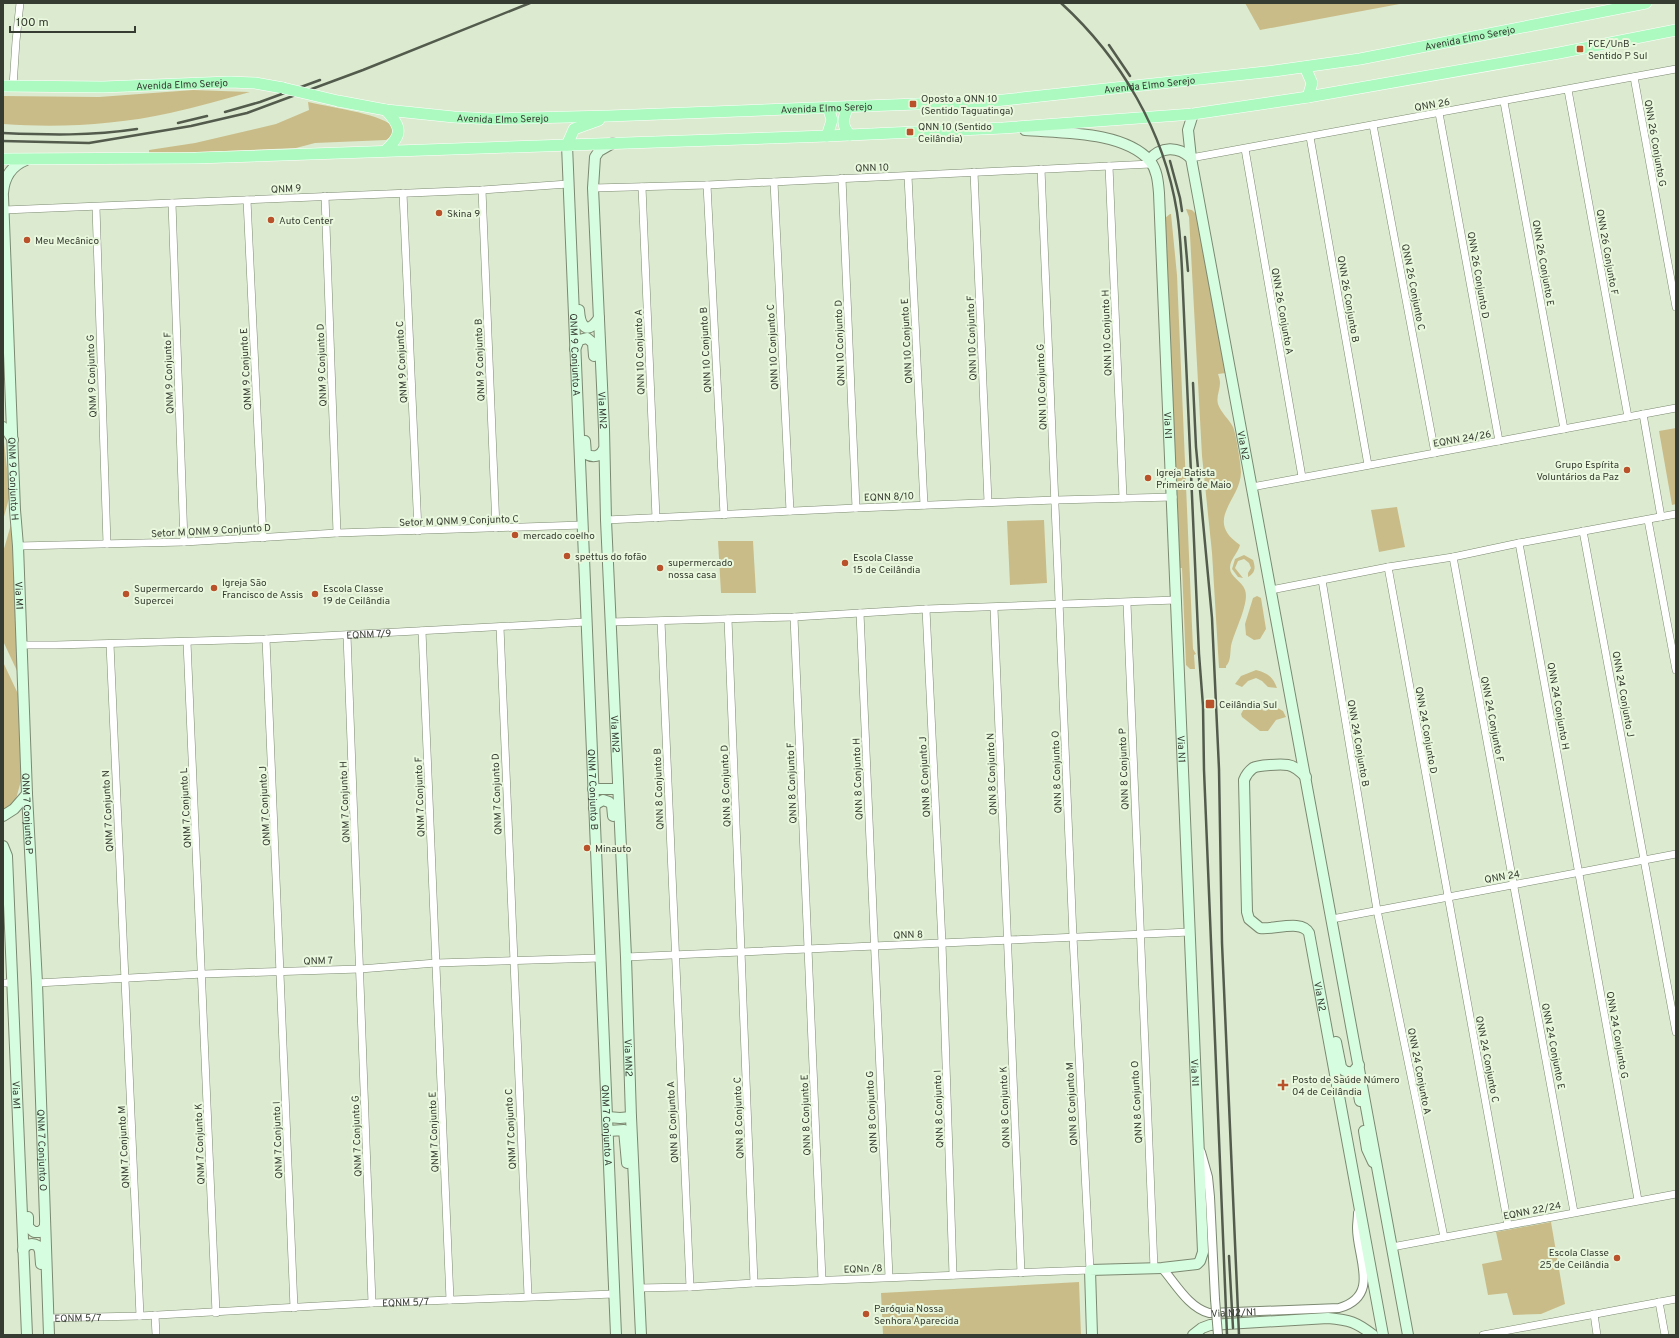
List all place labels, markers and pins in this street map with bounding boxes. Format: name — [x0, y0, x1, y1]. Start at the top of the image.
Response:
place label: FCE/UnB - Sentido P Sul — [1588, 38, 1647, 63]
marker: FCE/UnB - Sentido P Sul — [1575, 44, 1585, 54]
place label: Oposto a QNN 10 (Sentido Taguatinga) — [921, 93, 1014, 118]
marker: Oposto a QNN 10 (Sentido Taguatinga) — [908, 99, 918, 109]
place label: QNN 10 (Sentido Ceilândia) — [918, 121, 992, 146]
marker: QNN 10 (Sentido Ceilândia) — [905, 127, 915, 137]
marker: Skina 9 — [434, 208, 444, 218]
place label: Skina 9 — [447, 208, 480, 221]
marker: Auto Center — [266, 215, 276, 225]
place label: Auto Center — [279, 215, 334, 228]
marker: Meu Mecânico — [22, 235, 32, 245]
place label: Meu Mecânico — [35, 235, 99, 248]
place label: Grupo Espírita Voluntários da Paz — [1536, 459, 1619, 484]
marker: Grupo Espírita Voluntários da Paz — [1622, 465, 1632, 475]
place label: Igreja Batista Primeiro de Maio — [1156, 467, 1232, 492]
marker: Igreja Batista Primeiro de Maio — [1143, 473, 1153, 483]
marker: mercado coelho — [510, 530, 520, 540]
place label: mercado coelho — [523, 530, 595, 543]
marker: spettus do fofão — [562, 551, 572, 561]
place label: spettus do fofão — [575, 551, 647, 564]
place label: Escola Classe 15 de Ceilândia — [853, 552, 920, 577]
place label: supermercado nossa casa — [668, 557, 733, 582]
marker: Escola Classe 15 de Ceilândia — [840, 558, 850, 568]
marker: supermercado nossa casa — [655, 563, 665, 573]
place label: Igreja São Francisco de Assis — [222, 577, 303, 602]
place label: Supermercardo Supercei — [134, 583, 204, 608]
marker: Igreja São Francisco de Assis — [209, 583, 219, 593]
place label: Escola Classe 19 de Ceilândia — [323, 583, 390, 608]
marker: Supermercardo Supercei — [121, 589, 131, 599]
marker: Escola Classe 19 de Ceilândia — [310, 589, 320, 599]
marker: Ceilândia Sul — [1204, 698, 1216, 710]
place label: Ceilândia Sul — [1219, 699, 1277, 712]
marker: Minauto — [582, 843, 592, 853]
place label: Minauto — [595, 843, 632, 856]
place label: Posto de Saúde Número 04 de Ceilândia — [1292, 1074, 1400, 1099]
marker: Posto de Saúde Número 04 de Ceilândia — [1277, 1079, 1289, 1091]
place label: Escola Classe 25 de Ceilândia — [1539, 1247, 1609, 1272]
marker: Escola Classe 25 de Ceilândia — [1612, 1253, 1622, 1263]
place label: Paróquia Nossa Senhora Aparecida — [874, 1303, 959, 1328]
marker: Paróquia Nossa Senhora Aparecida — [861, 1309, 871, 1319]

